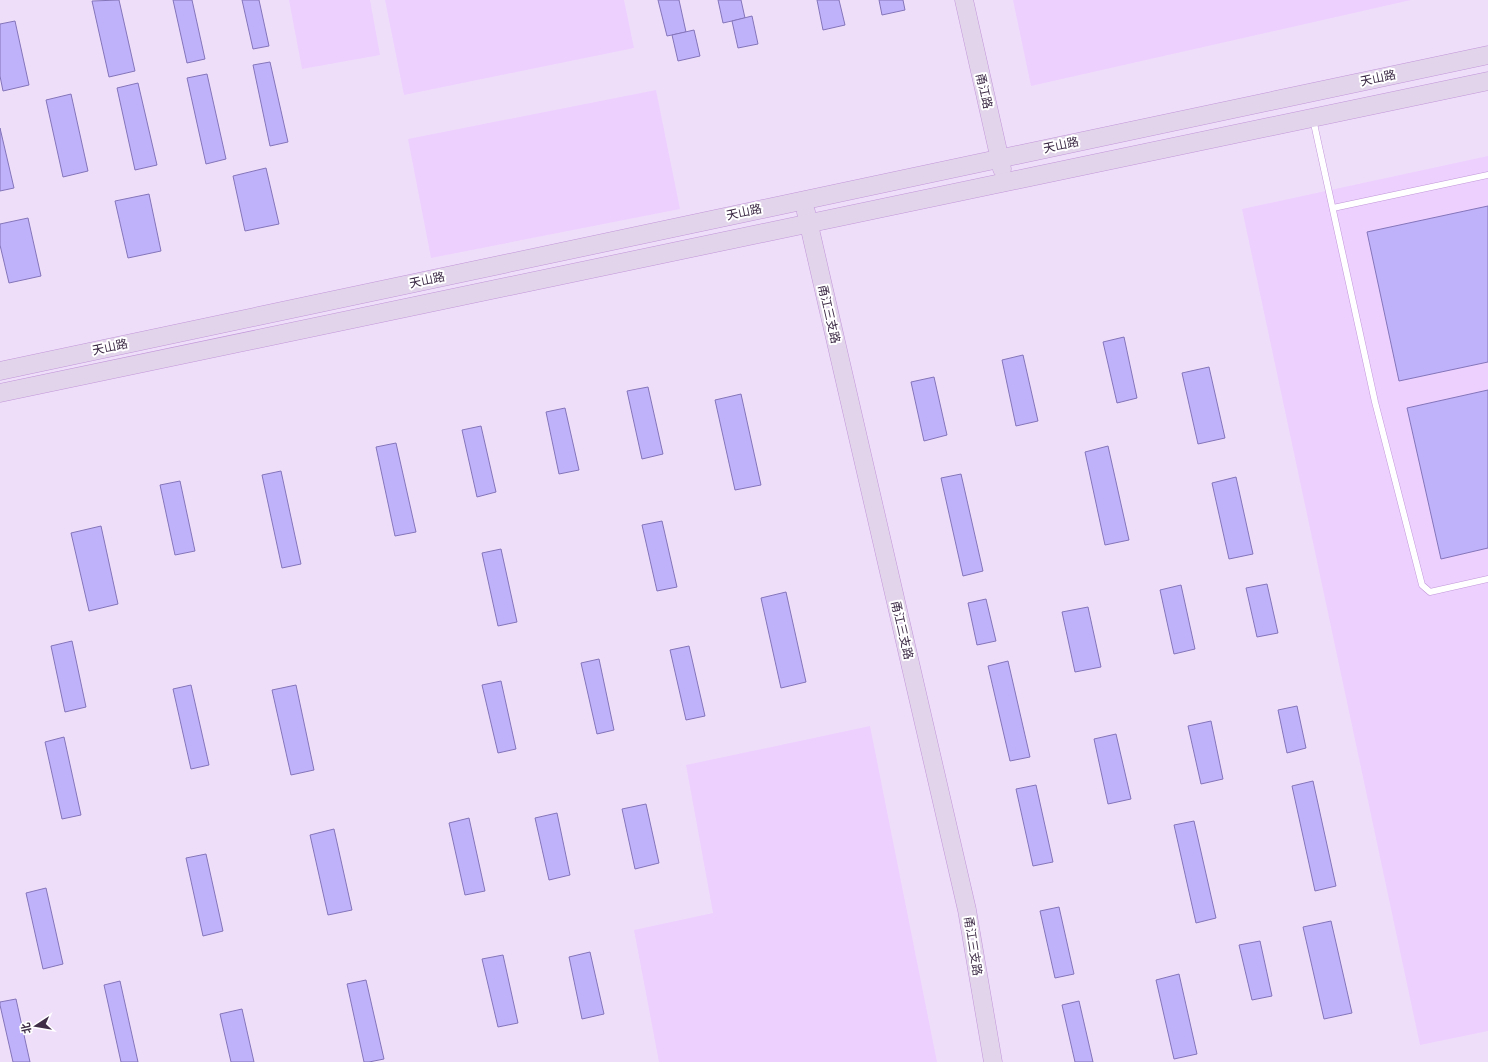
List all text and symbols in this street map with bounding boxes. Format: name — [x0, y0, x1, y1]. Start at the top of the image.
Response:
street label: 天山路 — [1359, 67, 1397, 89]
street label: 甬江路 — [973, 72, 995, 110]
street label: 天山路 — [1042, 134, 1080, 156]
street label: 天山路 — [725, 201, 763, 223]
street label: 天山路 — [408, 269, 446, 291]
street label: 甬江三支路 — [815, 283, 843, 345]
street label: 天山路 — [91, 336, 129, 358]
street label: 甬江三支路 — [888, 599, 916, 661]
street label: 甬江三支路 — [961, 915, 985, 977]
north arrow — [16, 1006, 56, 1046]
text: 北 — [19, 1021, 34, 1035]

